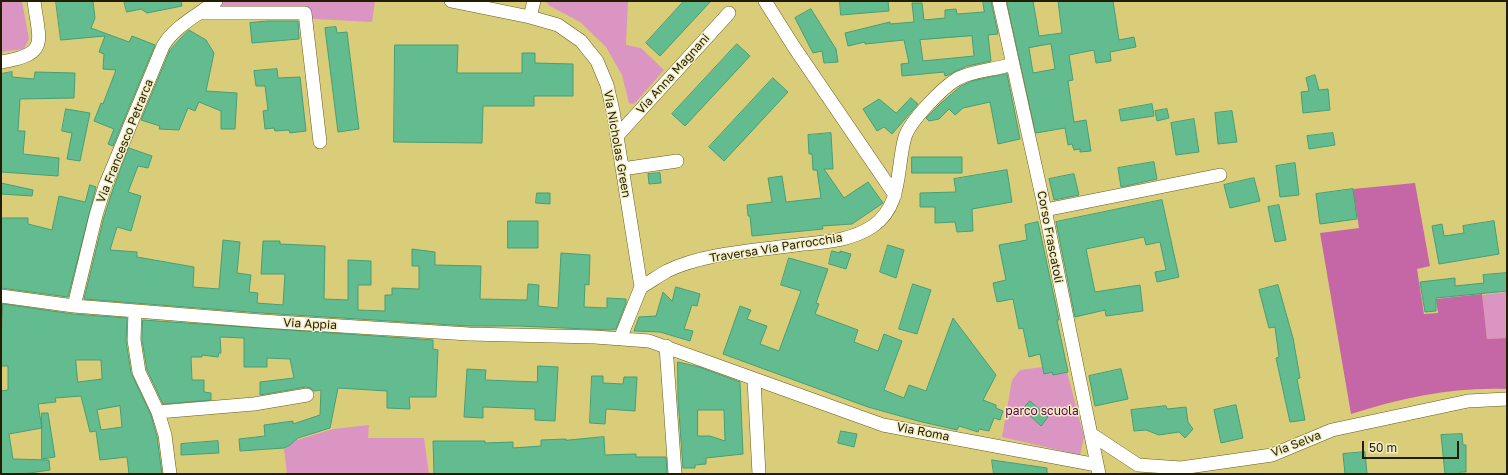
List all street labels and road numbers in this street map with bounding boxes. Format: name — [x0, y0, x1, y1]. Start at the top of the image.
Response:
street label: Via Anna Magnani — [633, 31, 713, 117]
street label: Via Francesco Petrarca — [94, 77, 156, 205]
street label: Via Nicholas Green — [600, 89, 634, 199]
street label: Corso Frascatoli — [1034, 190, 1066, 284]
street label: Traversa Via Parrocchia — [709, 230, 843, 266]
street label: Via Appia — [283, 315, 337, 333]
street label: Via Roma — [895, 420, 951, 444]
street label: Via Selva — [1269, 428, 1323, 460]

